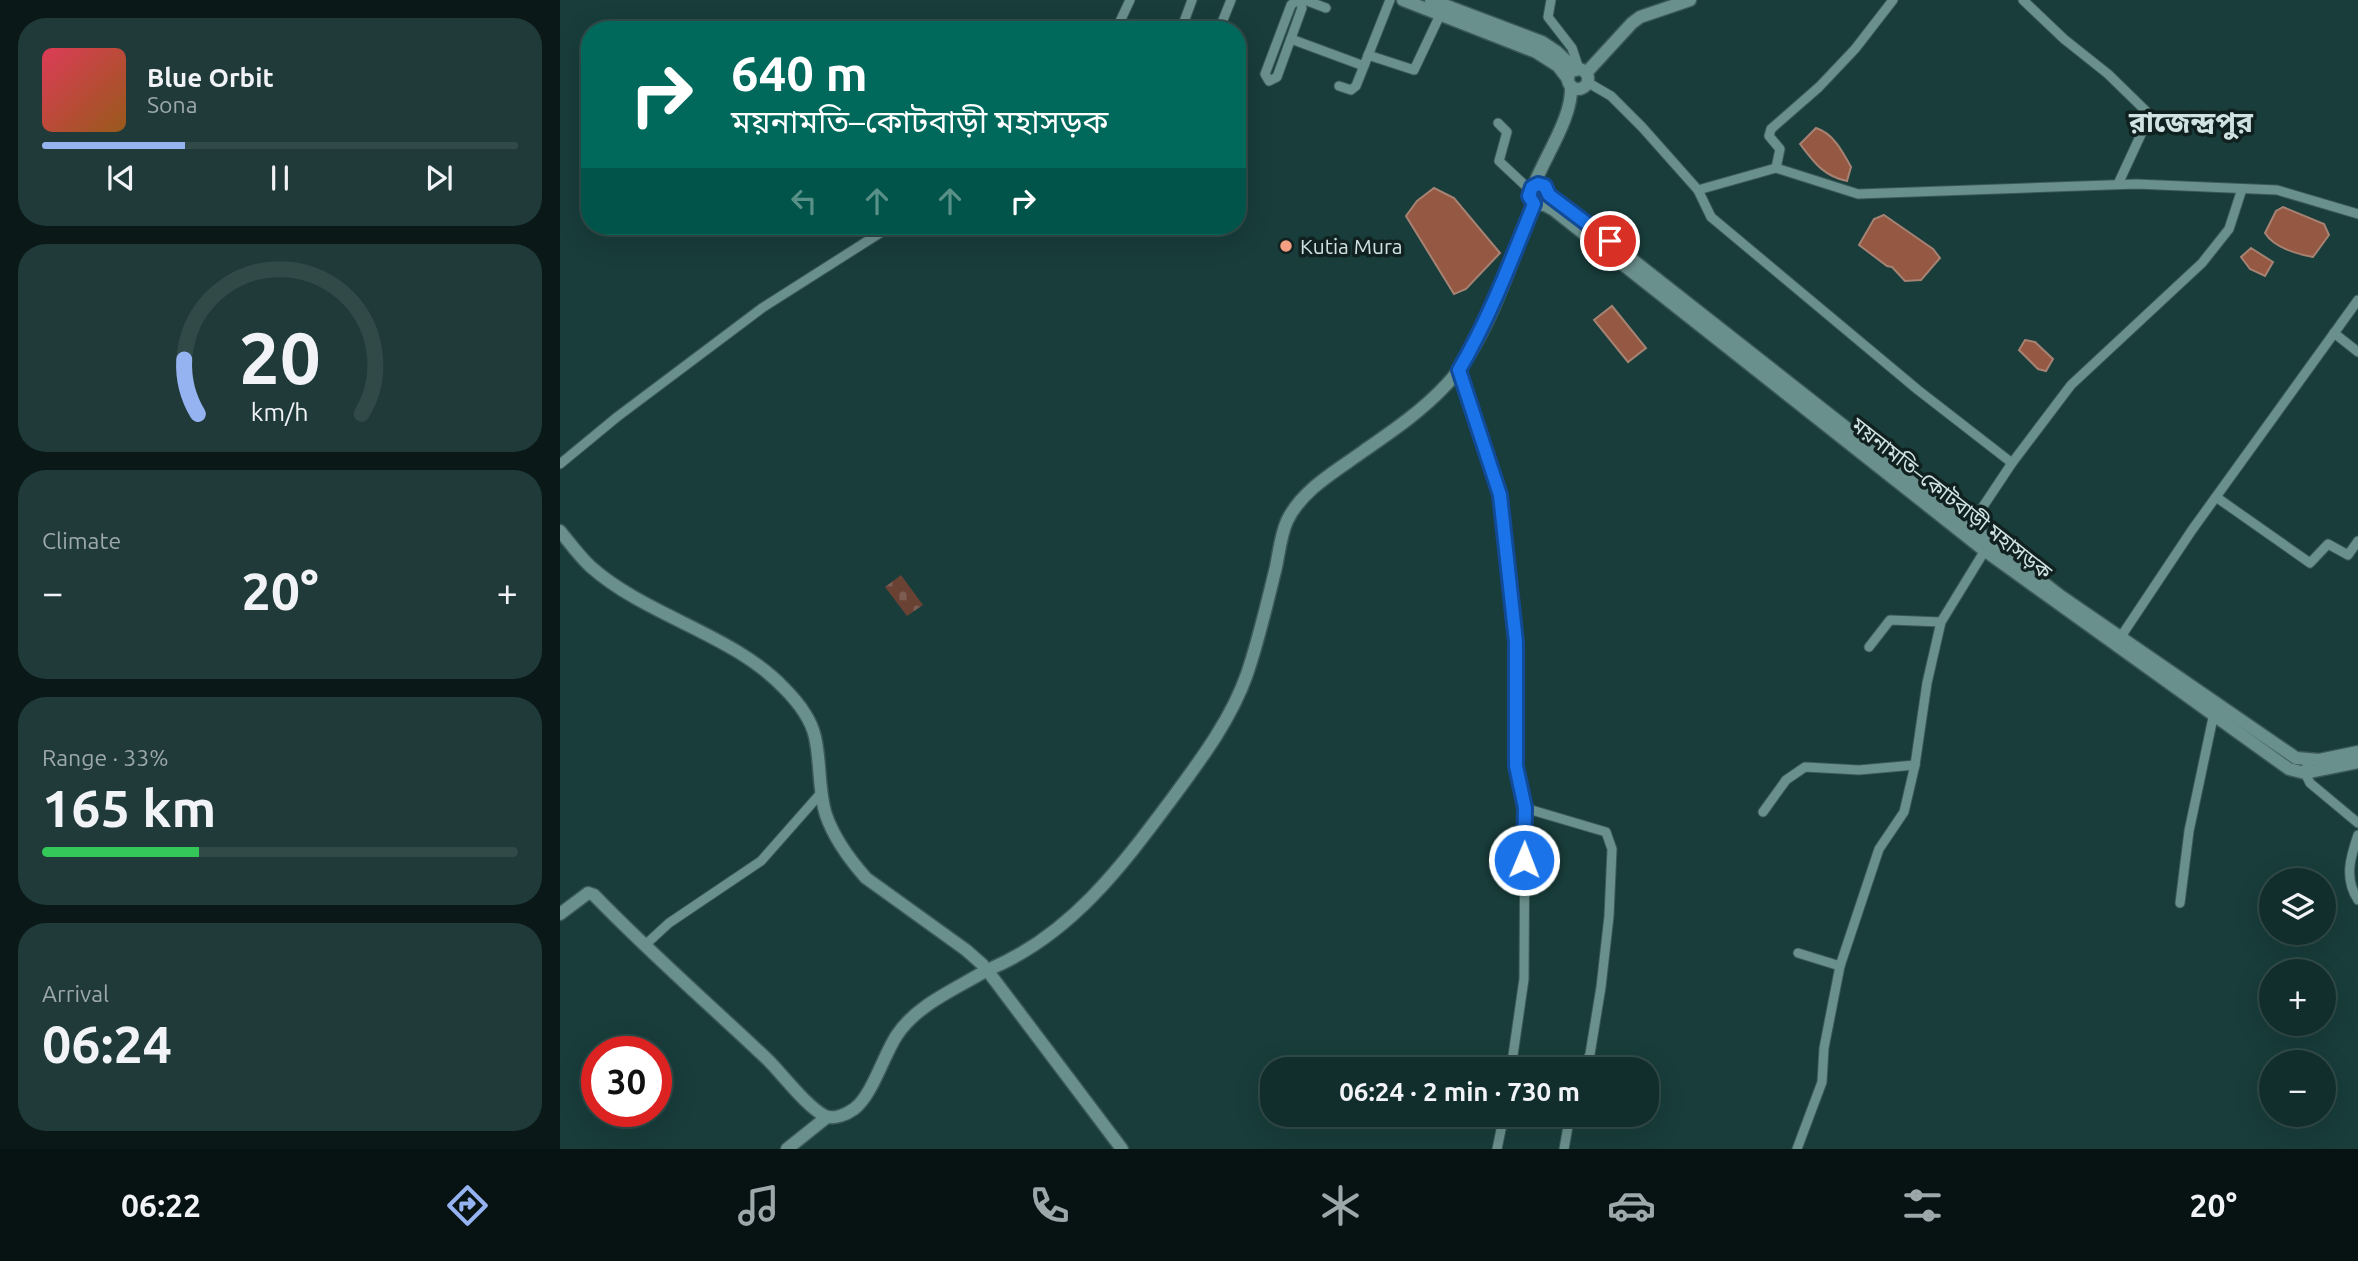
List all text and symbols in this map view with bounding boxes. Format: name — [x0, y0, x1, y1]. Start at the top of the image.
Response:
text: 640 m — [731, 45, 868, 100]
icon: right — [616, 49, 707, 140]
text: Blue Orbit — [147, 63, 274, 92]
text: Sona — [147, 92, 197, 117]
text: ময়নামতি–কোটবাড়ী মহাসড়ক — [731, 103, 1108, 139]
district label: রাজেন্দ্রপুর — [2128, 106, 2254, 140]
icon: previous — [102, 159, 140, 197]
icon: pause — [261, 159, 299, 197]
icon: next — [420, 159, 458, 197]
icon: left — [785, 182, 823, 220]
icon: ahead — [858, 182, 896, 220]
icon: ahead — [931, 182, 969, 220]
icon: right — [1004, 182, 1042, 220]
pin — [1580, 211, 1640, 271]
icon: arrive — [1591, 222, 1629, 260]
place label: Kutia Mura — [1300, 234, 1403, 258]
marker: Kutia Mura — [1278, 238, 1294, 254]
text: 20 — [239, 317, 321, 399]
text: km/h — [251, 398, 309, 426]
street label: ময়নামতি–কোটবাড়ী মহাসড়ক — [1846, 412, 2058, 584]
text: Climate — [42, 528, 121, 553]
text: 20° — [241, 562, 319, 620]
text: − — [42, 571, 63, 613]
text: + — [497, 571, 518, 613]
text: Range · 33% — [42, 745, 169, 770]
text: 165 km — [42, 779, 216, 837]
position arrow — [1487, 823, 1561, 897]
map controls — [2259, 868, 2336, 1127]
button: layers — [2259, 868, 2336, 945]
button: + — [2259, 959, 2336, 1036]
text: Arrival — [42, 981, 109, 1006]
text: 06:24 — [42, 1015, 172, 1073]
speed limit sign: 30 — [581, 1036, 672, 1127]
button: − — [2259, 1050, 2336, 1127]
text: 06:24 · 2 min · 730 m — [1339, 1077, 1580, 1106]
icon: directions — [443, 1181, 492, 1230]
icon: music — [734, 1181, 783, 1230]
icon: phone — [1025, 1181, 1074, 1230]
icon: climate — [1316, 1181, 1365, 1230]
icon: car — [1607, 1181, 1656, 1230]
icon: filters — [1898, 1181, 1947, 1230]
text: 06:22 — [121, 1187, 201, 1223]
text: 20° — [2190, 1187, 2237, 1223]

